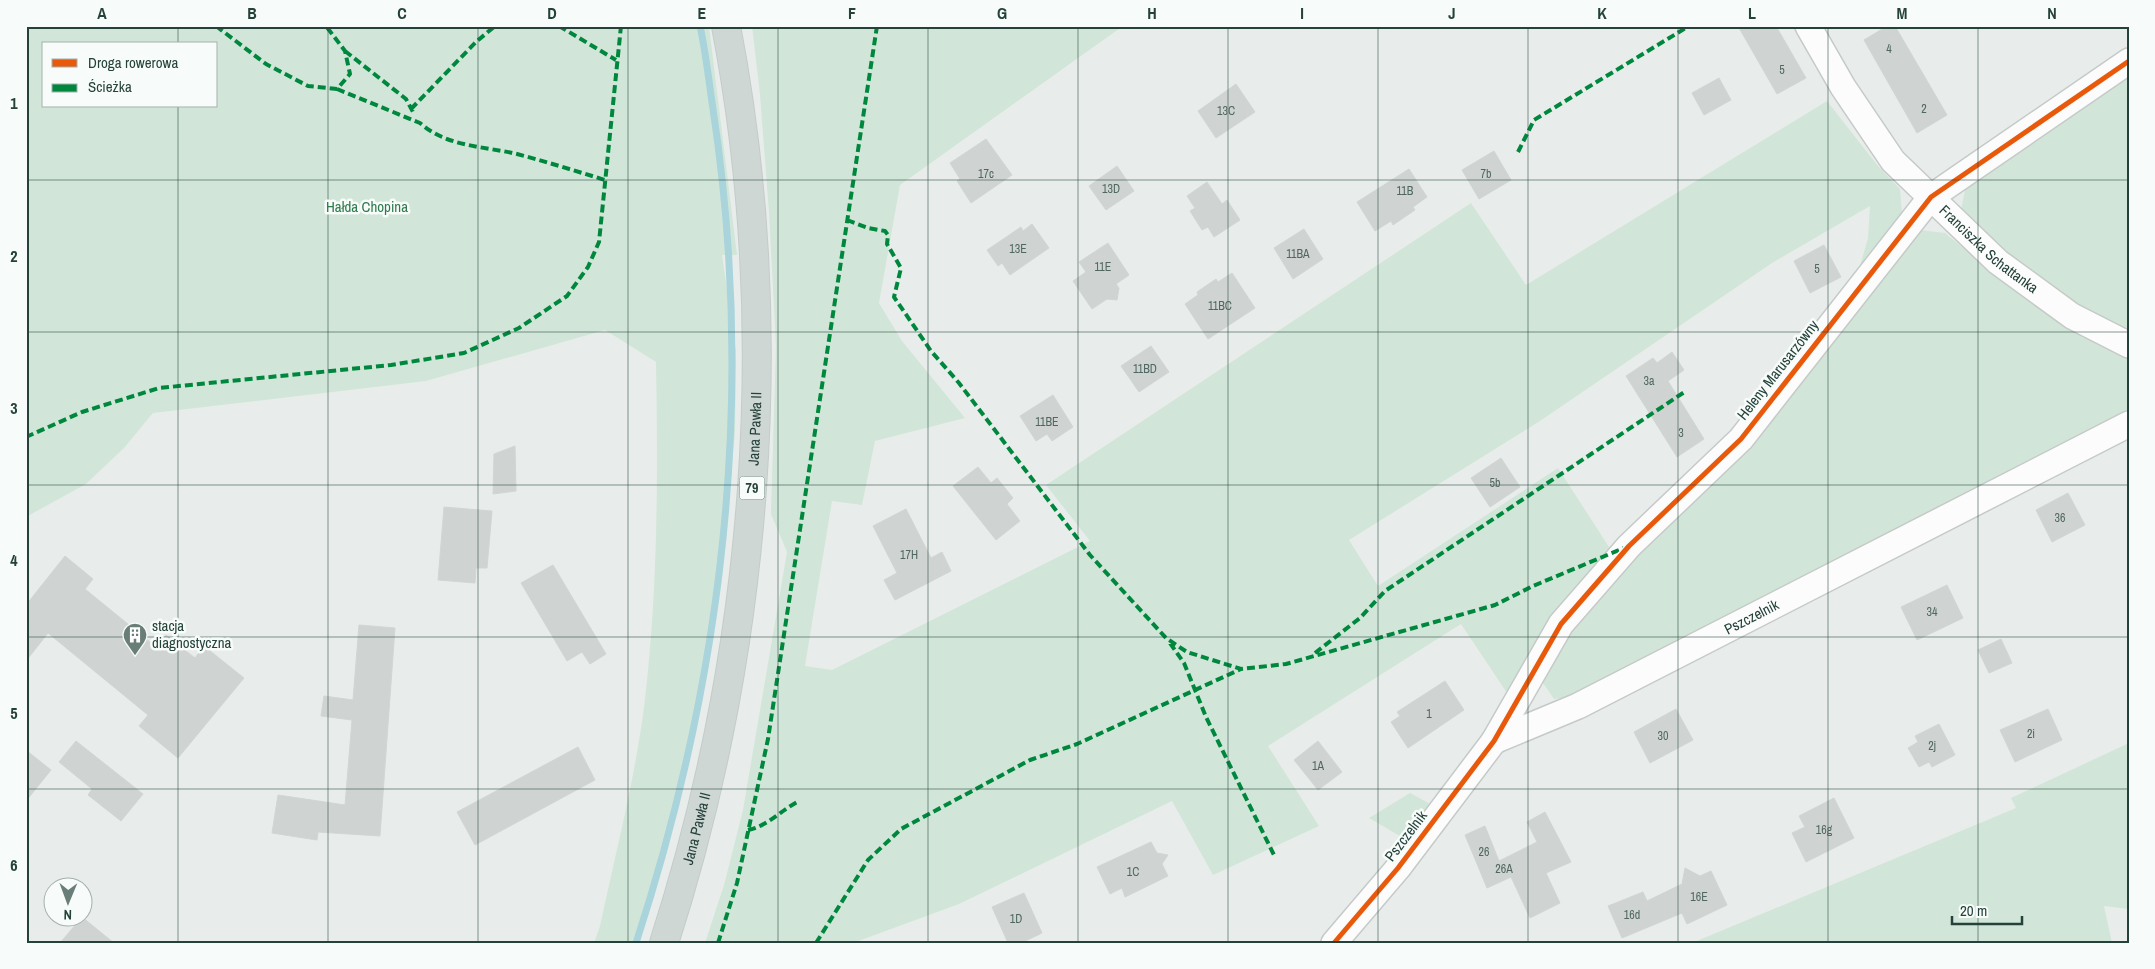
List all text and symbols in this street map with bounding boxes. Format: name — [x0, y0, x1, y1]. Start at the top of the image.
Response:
text: A — [97, 2, 107, 24]
text: B — [247, 2, 257, 24]
text: C — [397, 2, 407, 24]
text: D — [547, 2, 557, 24]
text: E — [698, 2, 707, 24]
text: F — [848, 2, 856, 24]
text: G — [997, 2, 1007, 24]
text: H — [1147, 2, 1157, 24]
text: I — [1300, 2, 1304, 24]
text: J — [1448, 2, 1456, 24]
text: K — [1597, 2, 1607, 24]
text: L — [1748, 2, 1756, 24]
text: M — [1897, 2, 1908, 24]
text: N — [2047, 2, 2057, 24]
house number: 4 — [1886, 41, 1892, 57]
legend — [42, 42, 218, 108]
text: Droga rowerowa — [88, 52, 178, 73]
house number: 5 — [1779, 62, 1785, 78]
text: Ścieżka — [88, 76, 132, 97]
text: 1 — [10, 92, 18, 114]
house number: 2 — [1921, 101, 1927, 117]
house number: 13C — [1217, 103, 1235, 119]
house number: 17c — [978, 166, 994, 182]
house number: 7b — [1481, 166, 1491, 182]
house number: 13D — [1102, 181, 1120, 197]
house number: 11B — [1397, 183, 1414, 199]
park label: Hałda Chopina — [326, 196, 408, 217]
street label: Franciszka Schattanka — [1935, 200, 2043, 298]
house number: 13E — [1009, 241, 1027, 257]
text: 2 — [10, 245, 18, 267]
house number: 11BA — [1286, 246, 1310, 262]
house number: 11E — [1095, 259, 1111, 275]
house number: 5 — [1814, 261, 1820, 277]
house number: 11BC — [1208, 298, 1232, 314]
street label: Heleny Marusarzówny — [1732, 315, 1824, 424]
house number: 11BD — [1133, 361, 1157, 377]
house number: 3a — [1644, 373, 1655, 389]
street label: Jana Pawła II — [742, 391, 766, 466]
text: 3 — [10, 397, 18, 419]
house number: 11BE — [1035, 414, 1059, 430]
house number: 3 — [1678, 425, 1684, 441]
house number: 5b — [1490, 475, 1500, 491]
road number: 79 — [740, 476, 764, 499]
house number: 36 — [2055, 510, 2065, 526]
house number: 17H — [900, 547, 918, 563]
text: 4 — [10, 549, 18, 571]
street label: Pszczelnik — [1720, 594, 1783, 639]
house number: 34 — [1927, 604, 1938, 620]
place label: stacja diagnostyczna — [152, 615, 231, 653]
building icon: stacja diagnostyczna — [122, 622, 148, 656]
text: 5 — [10, 702, 18, 724]
house number: 1 — [1426, 706, 1432, 722]
house number: 2i — [2027, 726, 2035, 742]
house number: 30 — [1658, 728, 1668, 744]
house number: 2j — [1928, 738, 1936, 754]
house number: 1A — [1312, 758, 1324, 774]
street label: Jana Pawła II — [677, 790, 715, 867]
street label: Pszczelnik — [1380, 805, 1432, 865]
house number: 16g — [1816, 822, 1833, 838]
house number: 26 — [1479, 844, 1489, 860]
text: 6 — [10, 854, 18, 876]
house number: 26A — [1495, 861, 1513, 877]
house number: 1C — [1127, 864, 1139, 880]
north arrow — [42, 876, 92, 926]
house number: 16E — [1690, 889, 1708, 905]
scale bar — [1952, 894, 2022, 926]
text: 20 m — [1960, 900, 1987, 921]
text: N — [63, 906, 72, 924]
house number: 16d — [1624, 907, 1640, 923]
house number: 1D — [1010, 911, 1022, 927]

